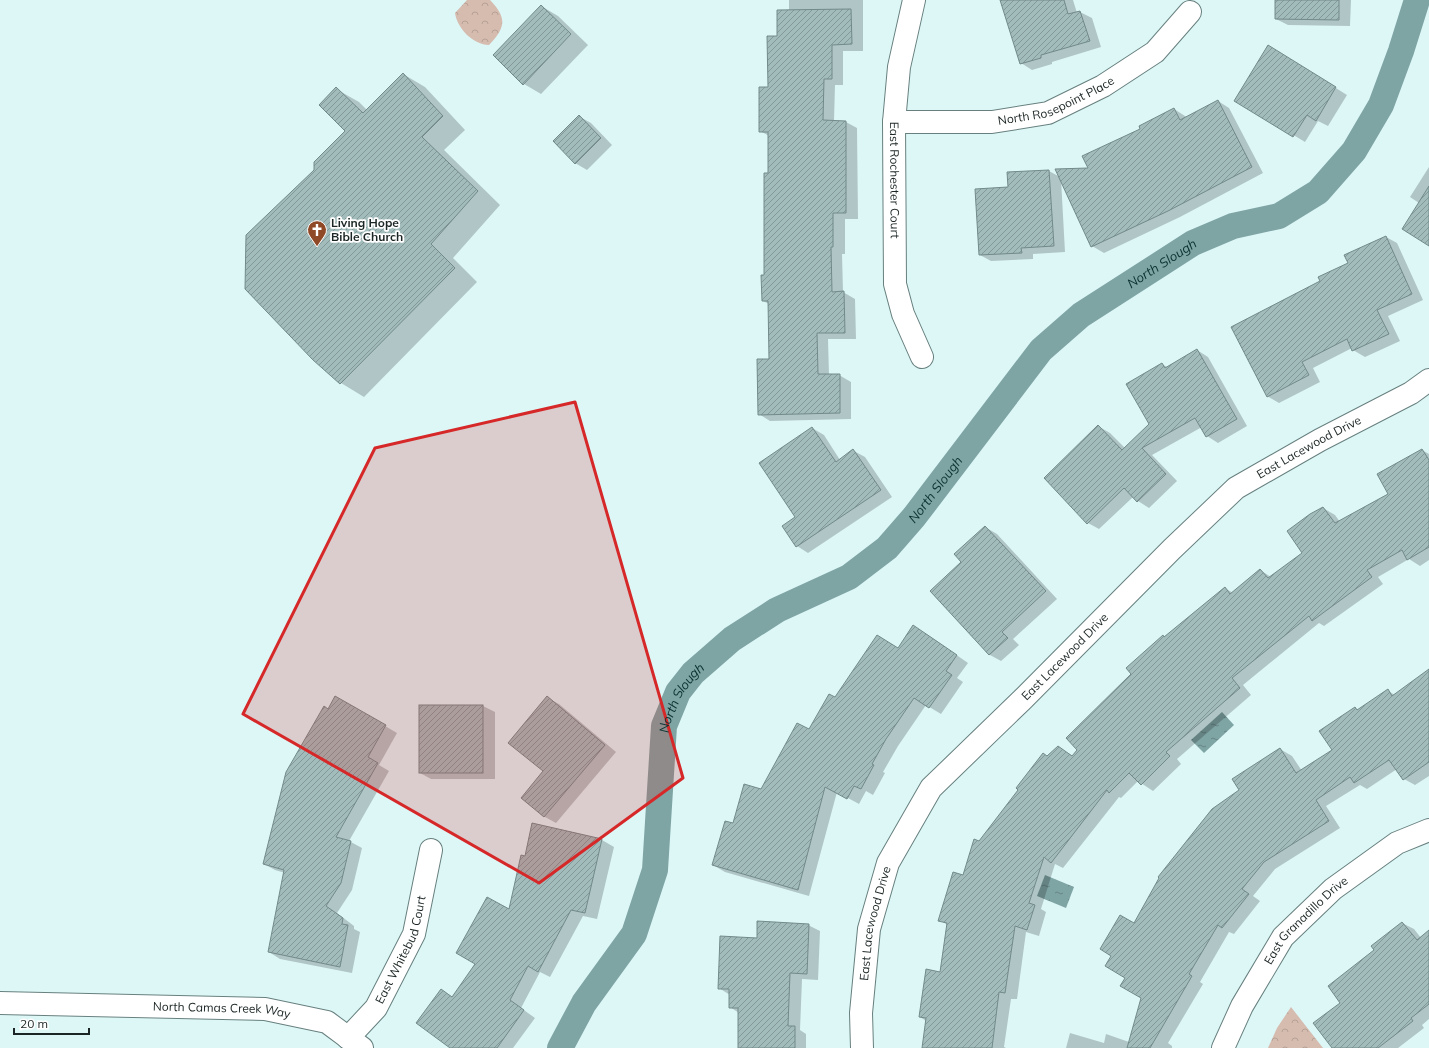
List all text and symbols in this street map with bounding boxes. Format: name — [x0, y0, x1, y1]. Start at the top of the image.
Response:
street label: North Rosepoint Place — [997, 73, 1117, 128]
street label: East Rochester Court — [887, 122, 903, 238]
place label: Living Hope Bible Church — [331, 215, 403, 244]
church icon: Living Hope Bible Church — [306, 219, 328, 247]
water label: North Slough — [1124, 235, 1199, 291]
street label: East Lacewood Drive — [1254, 412, 1363, 482]
water label: North Slough — [905, 453, 965, 526]
street label: East Lacewood Drive — [1018, 610, 1111, 703]
water label: North Slough — [656, 659, 707, 733]
street label: East Lacewood Drive — [856, 864, 894, 981]
street label: East Granadillo Drive — [1260, 873, 1351, 967]
street label: East Whitebud Court — [372, 894, 429, 1006]
street label: North Camas Creek Way — [153, 998, 293, 1021]
scale bar — [14, 1010, 89, 1036]
text: 20 m — [20, 1016, 48, 1031]

